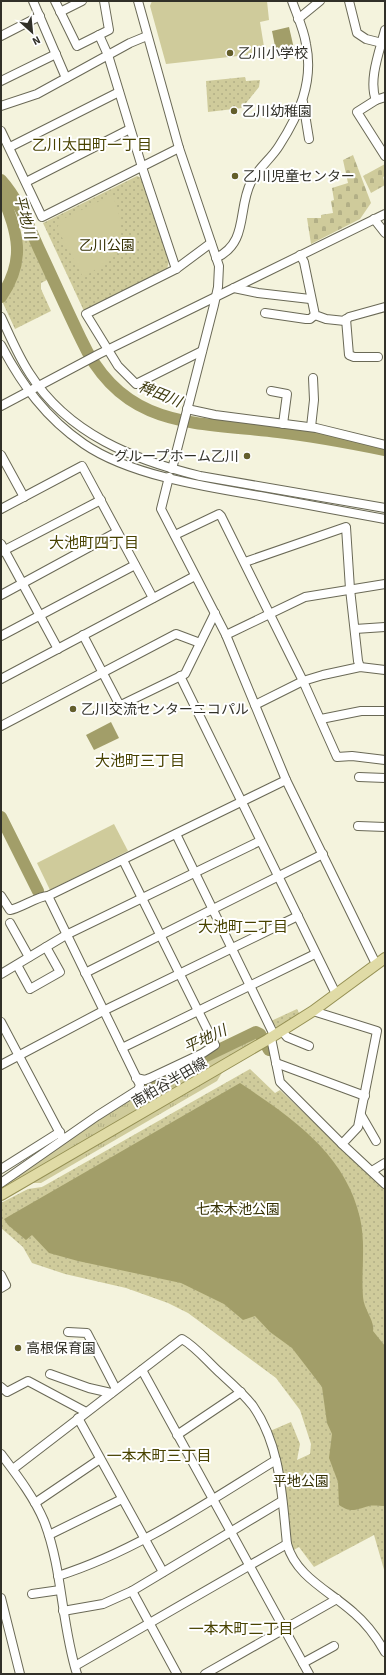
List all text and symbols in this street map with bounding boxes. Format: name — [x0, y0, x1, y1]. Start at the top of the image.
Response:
north arrow — [12, 12, 52, 52]
text: N — [30, 32, 43, 49]
place label: 乙川小学校 — [238, 44, 308, 64]
marker: 乙川小学校 — [225, 48, 235, 58]
place label: 乙川幼稚園 — [242, 102, 312, 122]
marker: 乙川幼稚園 — [229, 106, 239, 116]
district label: 乙川太田町一丁目 — [32, 135, 152, 156]
place label: 乙川児童センター — [243, 167, 355, 187]
marker: 乙川児童センター — [230, 171, 240, 181]
water label: 平地川 — [9, 193, 41, 244]
park label: 乙川公園 — [79, 236, 135, 256]
water label: 稗田川 — [135, 376, 186, 413]
place label: グループホーム乙川 — [114, 447, 239, 467]
marker: グループホーム乙川 — [242, 451, 252, 461]
district label: 大池町四丁目 — [49, 533, 139, 554]
place label: 乙川交流センターニコパル — [81, 700, 249, 720]
marker: 乙川交流センターニコパル — [68, 704, 78, 714]
district label: 大池町三丁目 — [95, 751, 185, 772]
district label: 大池町二丁目 — [198, 917, 288, 938]
water label: 平地川 — [180, 1020, 232, 1058]
street label: 南粕谷半田線 — [128, 1053, 211, 1113]
park label: 七本木池公園 — [196, 1200, 280, 1220]
place label: 高根保育園 — [26, 1339, 96, 1359]
marker: 高根保育園 — [13, 1343, 23, 1353]
district label: 一本木町三丁目 — [106, 1446, 212, 1467]
park label: 平地公園 — [273, 1472, 329, 1492]
district label: 一本木町二丁目 — [188, 1619, 294, 1640]

